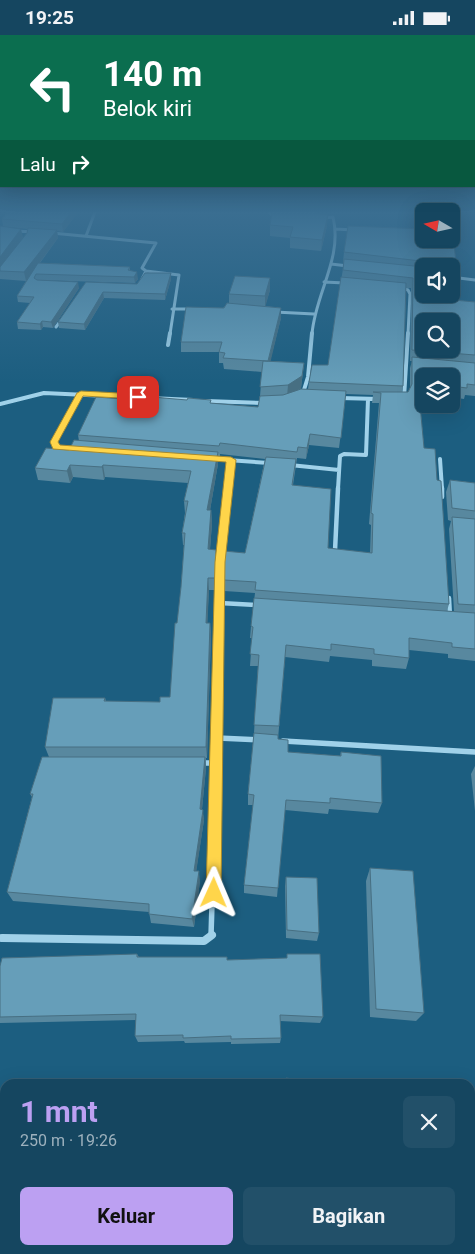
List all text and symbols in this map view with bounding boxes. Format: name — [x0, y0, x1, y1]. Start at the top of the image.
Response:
text: 19:25 — [25, 6, 74, 29]
text: 140 m — [103, 54, 202, 95]
icon: left — [20, 55, 85, 120]
text: Belok kiri — [103, 96, 192, 121]
icon: right — [66, 150, 94, 178]
text: Lalu — [20, 153, 56, 176]
north arrow — [415, 203, 460, 247]
map controls — [415, 203, 460, 413]
button: sound — [415, 258, 460, 303]
button: search — [415, 313, 460, 358]
button: layers — [415, 368, 460, 413]
pin — [117, 376, 159, 418]
icon: arrive — [124, 383, 152, 411]
position arrow — [187, 866, 239, 918]
text: 1 mnt — [20, 1094, 98, 1129]
button: close — [403, 1096, 455, 1148]
text: 250 m · 19:26 — [20, 1131, 117, 1150]
button: Keluar — [20, 1187, 233, 1245]
button: Bagikan — [243, 1187, 455, 1245]

